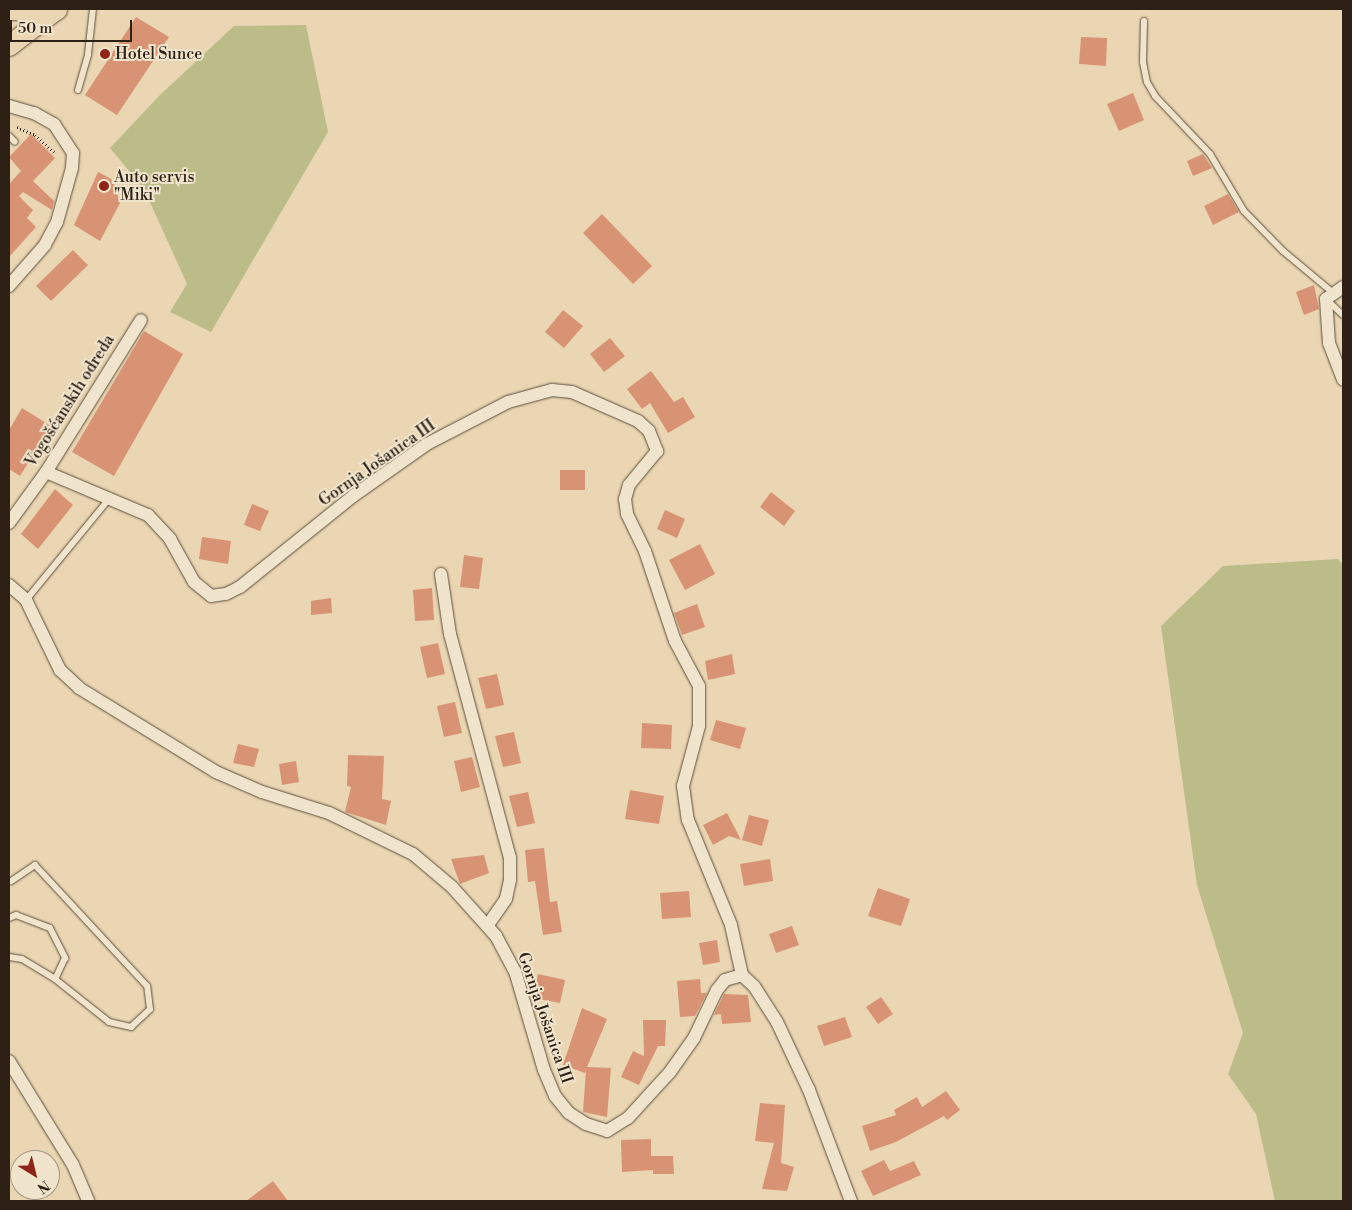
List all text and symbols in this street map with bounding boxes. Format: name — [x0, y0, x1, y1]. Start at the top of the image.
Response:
scale bar — [12, 10, 135, 42]
text: 50 m — [18, 19, 52, 38]
place label: Hotel Sunce — [115, 44, 202, 64]
marker: Hotel Sunce — [99, 48, 111, 60]
place label: Auto servis "Miki" — [114, 167, 195, 205]
marker: Auto servis "Miki" — [98, 180, 110, 192]
street label: Vogošćanskih odreda — [21, 331, 119, 471]
street label: Gornja Jošanica III — [315, 416, 439, 510]
street label: Gornja Jošanica III — [514, 950, 576, 1086]
north arrow — [10, 1150, 60, 1200]
text: N — [33, 1176, 53, 1197]

